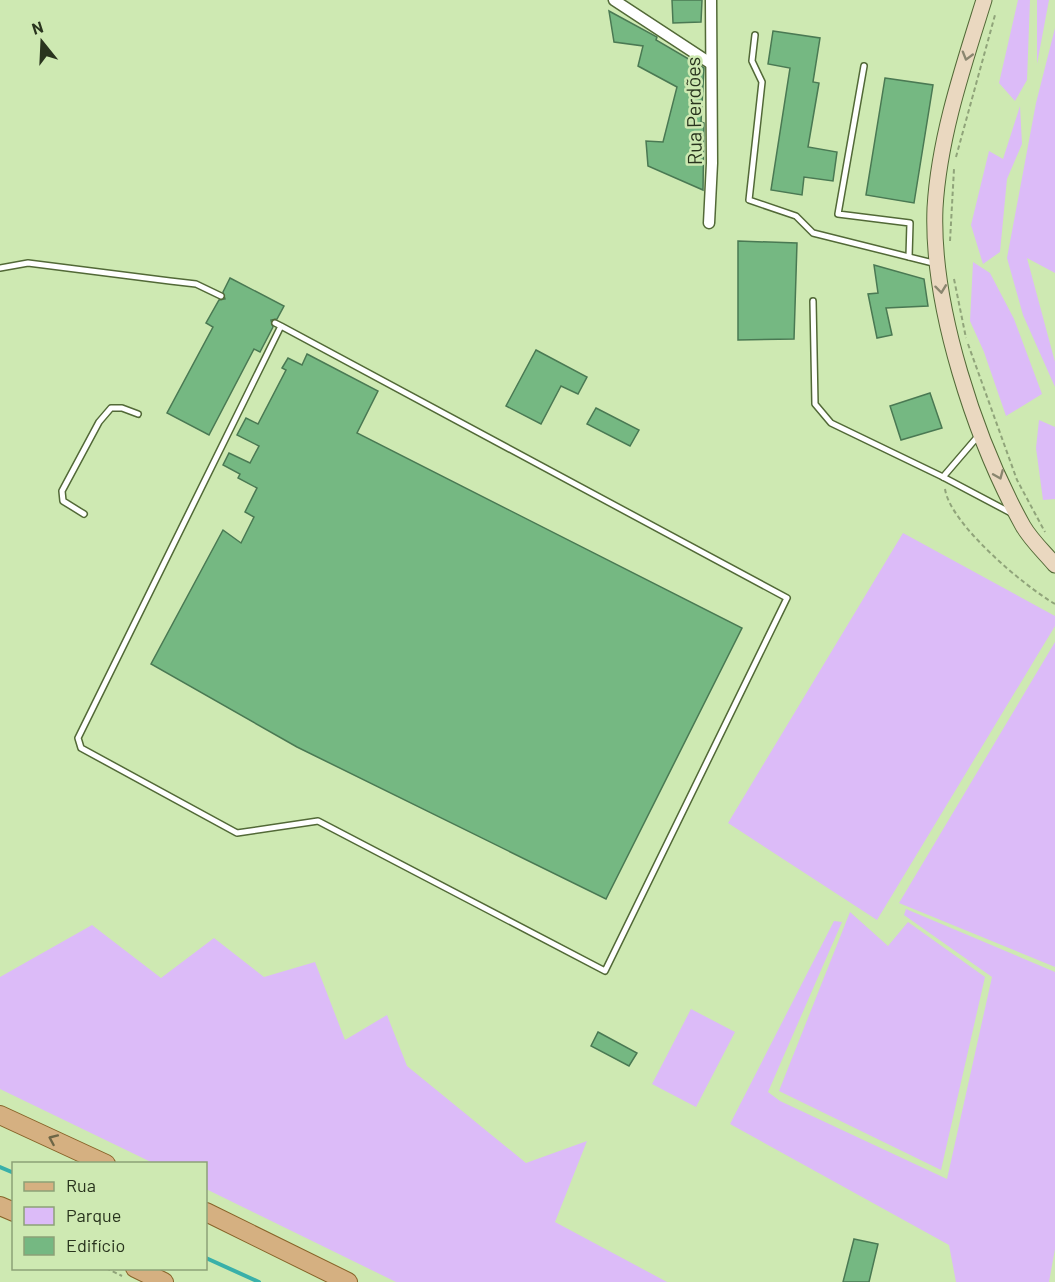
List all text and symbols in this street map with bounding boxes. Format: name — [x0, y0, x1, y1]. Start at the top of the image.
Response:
north arrow — [12, 12, 72, 72]
text: N — [29, 17, 45, 38]
one-way arrow — [962, 51, 975, 61]
street label: Rua Perdões — [680, 57, 706, 165]
one-way arrow — [935, 285, 947, 294]
one-way arrow — [992, 468, 1004, 479]
one-way arrow — [49, 1134, 60, 1146]
legend — [12, 1162, 207, 1270]
text: Rua — [66, 1174, 96, 1196]
text: Parque — [66, 1204, 121, 1226]
text: Edifício — [66, 1234, 125, 1256]

